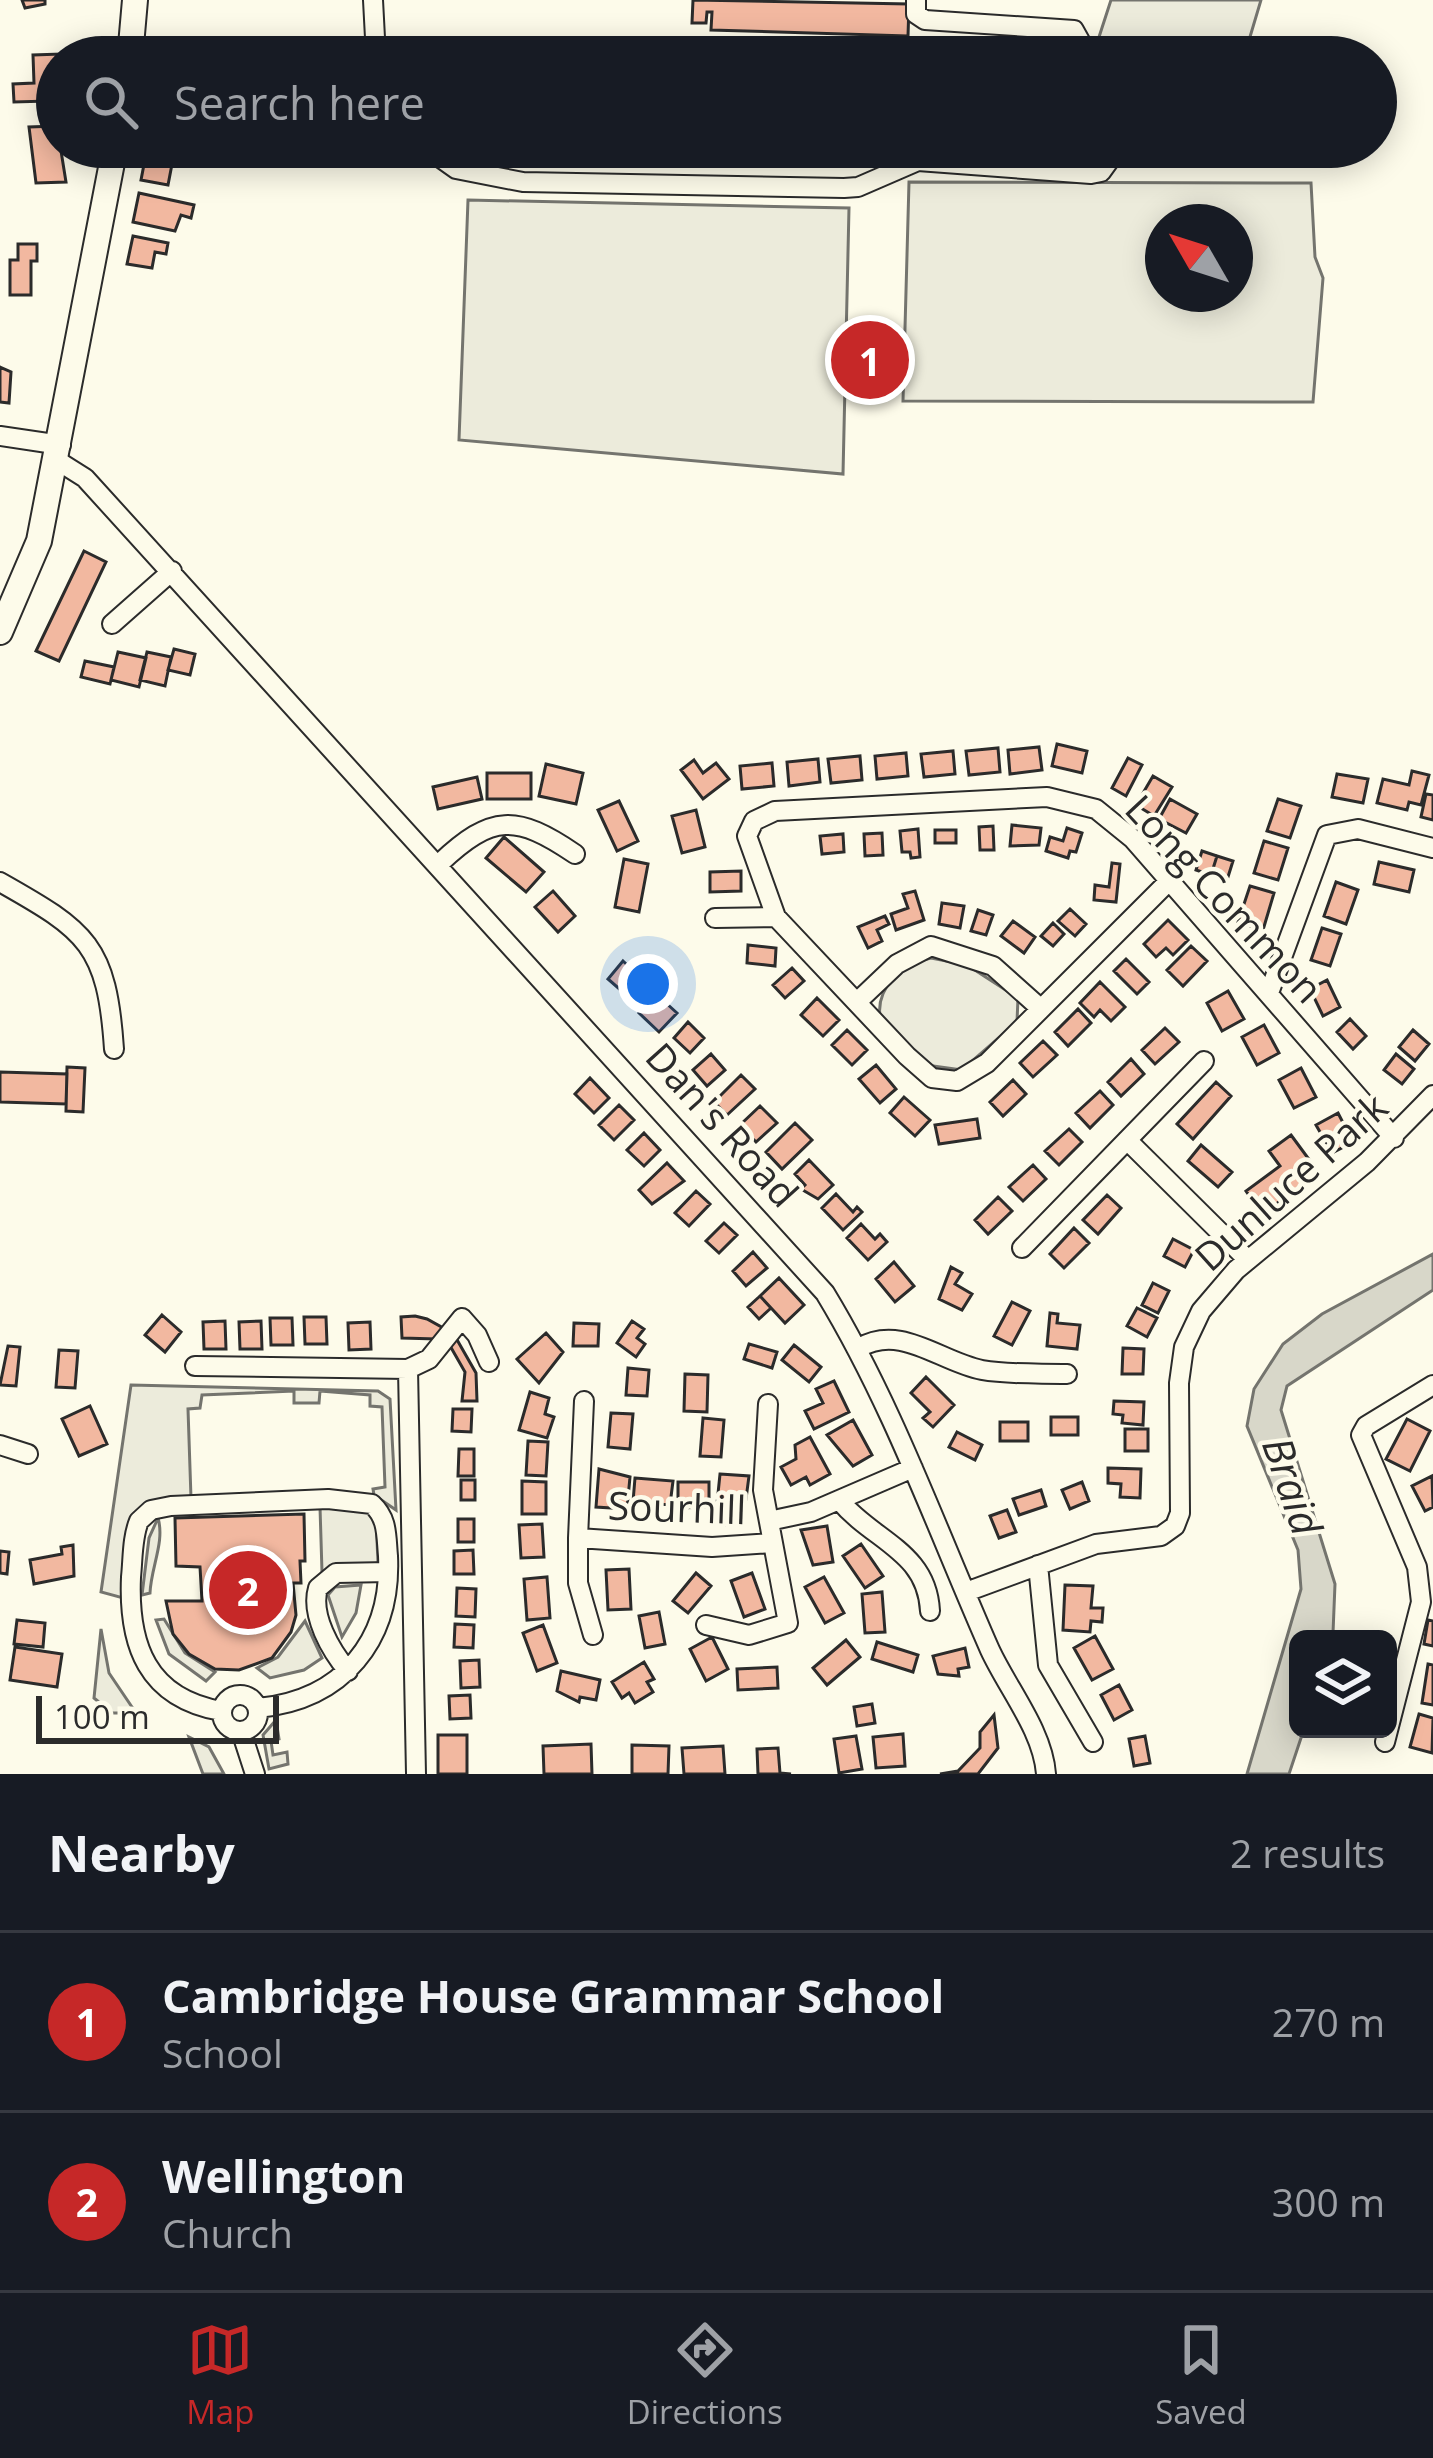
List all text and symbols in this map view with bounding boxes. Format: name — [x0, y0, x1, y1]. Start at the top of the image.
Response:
search box — [36, 36, 1397, 168]
icon: search — [78, 69, 144, 135]
text: Search here — [174, 72, 425, 133]
north arrow — [1145, 204, 1253, 312]
pin: 1 — [831, 315, 909, 405]
street label: Long Common — [1115, 782, 1335, 1014]
your location — [618, 954, 678, 1014]
street label: Dan's Road — [635, 1030, 811, 1218]
street label: Dunluce Park — [1182, 1080, 1398, 1282]
water label: Braid — [1250, 1429, 1337, 1543]
street label: Sourhill — [607, 1478, 747, 1535]
pin: 2 — [209, 1545, 287, 1635]
map controls — [1289, 1630, 1397, 1738]
button: layers — [1289, 1630, 1397, 1738]
scale bar — [36, 1690, 279, 1743]
text: 100 m — [54, 1694, 150, 1739]
text: Nearby — [48, 1817, 235, 1887]
text: 2 results — [1230, 1826, 1385, 1879]
text: Cambridge House Grammar School — [162, 1965, 944, 2026]
text: 1 — [76, 1995, 98, 2048]
text: 270 m — [1272, 1995, 1385, 2048]
text: School — [162, 2026, 283, 2079]
text: Wellington — [162, 2145, 405, 2206]
text: 2 — [76, 2175, 98, 2228]
text: 300 m — [1272, 2175, 1385, 2228]
text: Church — [162, 2206, 293, 2259]
tab: Map — [186, 2317, 254, 2434]
tab: Directions — [627, 2317, 783, 2434]
tab: Saved — [1155, 2317, 1247, 2434]

